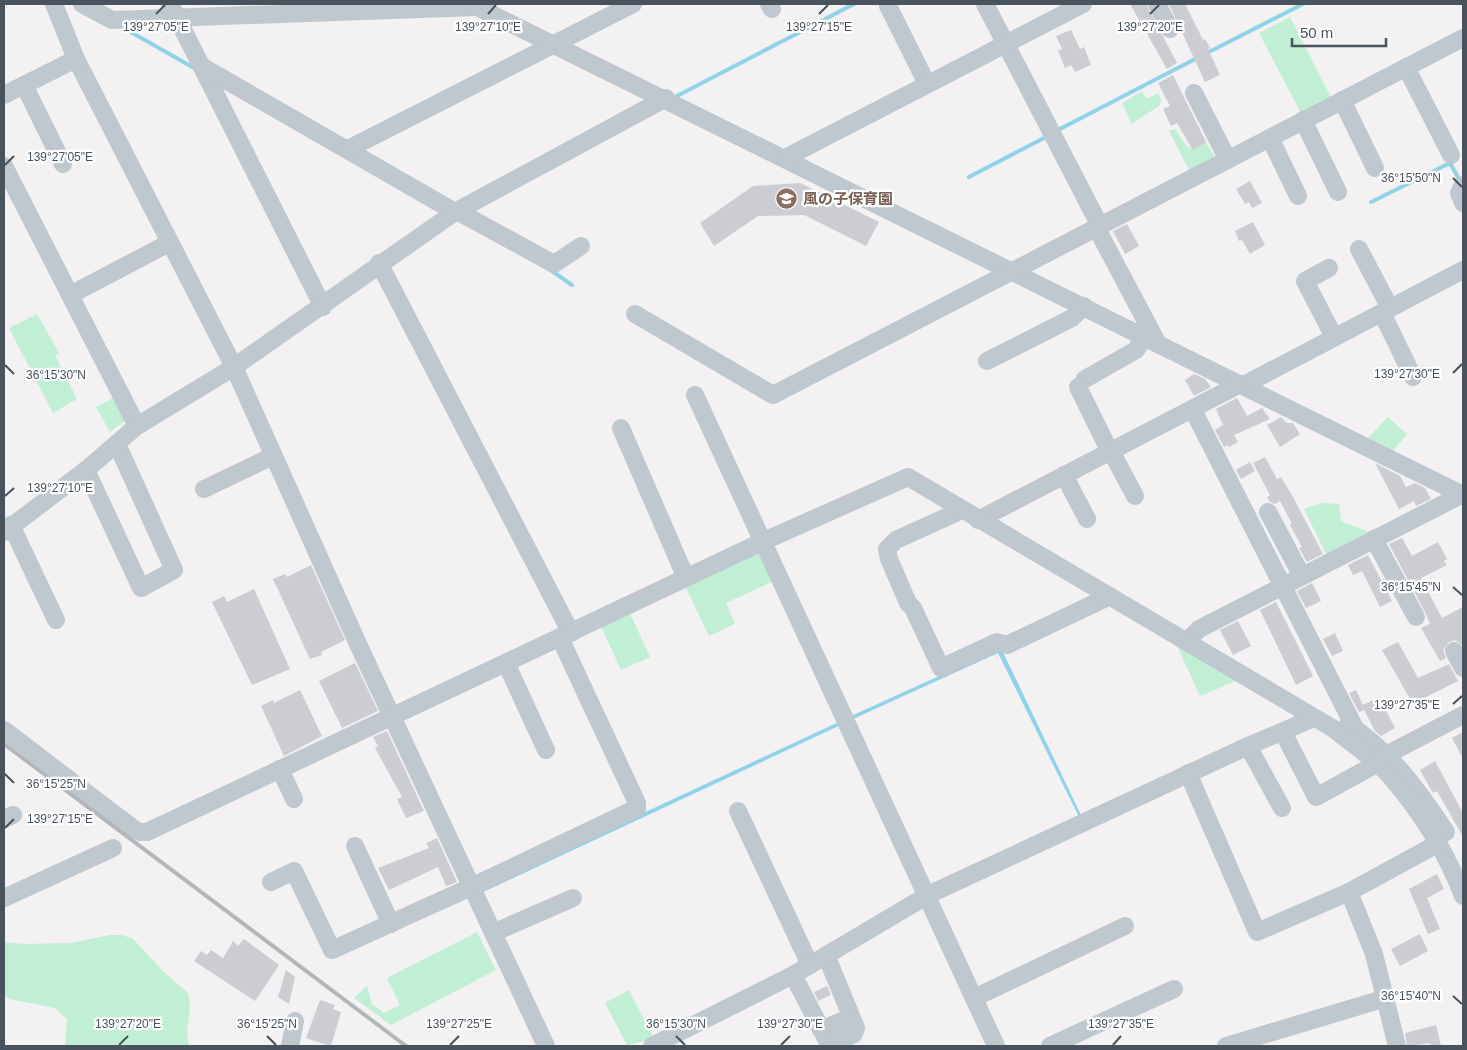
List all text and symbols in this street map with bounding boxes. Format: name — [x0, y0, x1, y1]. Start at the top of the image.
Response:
scale bar — [1292, 15, 1386, 47]
text: 139°27'05"E — [123, 20, 189, 34]
text: 139°27'10"E — [455, 20, 521, 34]
text: 139°27'15"E — [786, 20, 852, 34]
text: 139°27'20"E — [1117, 20, 1183, 34]
text: 50 m — [1300, 24, 1333, 41]
text: 139°27'05"E — [27, 150, 93, 164]
text: 36°15'50"N — [1381, 171, 1441, 185]
school or university icon: 風の子保育園 — [775, 186, 799, 210]
place label: 風の子保育園 — [803, 190, 893, 207]
text: 139°27'30"E — [1374, 367, 1440, 381]
text: 36°15'30"N — [26, 368, 86, 382]
text: 139°27'10"E — [27, 481, 93, 495]
text: 36°15'45"N — [1381, 580, 1441, 594]
text: 139°27'35"E — [1374, 698, 1440, 712]
text: 36°15'25"N — [26, 777, 86, 791]
text: 139°27'15"E — [27, 812, 93, 826]
text: 36°15'40"N — [1381, 989, 1441, 1003]
text: 139°27'20"E — [95, 1017, 161, 1031]
text: 36°15'25"N — [237, 1017, 297, 1031]
text: 139°27'25"E — [426, 1017, 492, 1031]
text: 36°15'30"N — [646, 1017, 706, 1031]
text: 139°27'30"E — [757, 1017, 823, 1031]
text: 139°27'35"E — [1088, 1017, 1154, 1031]

